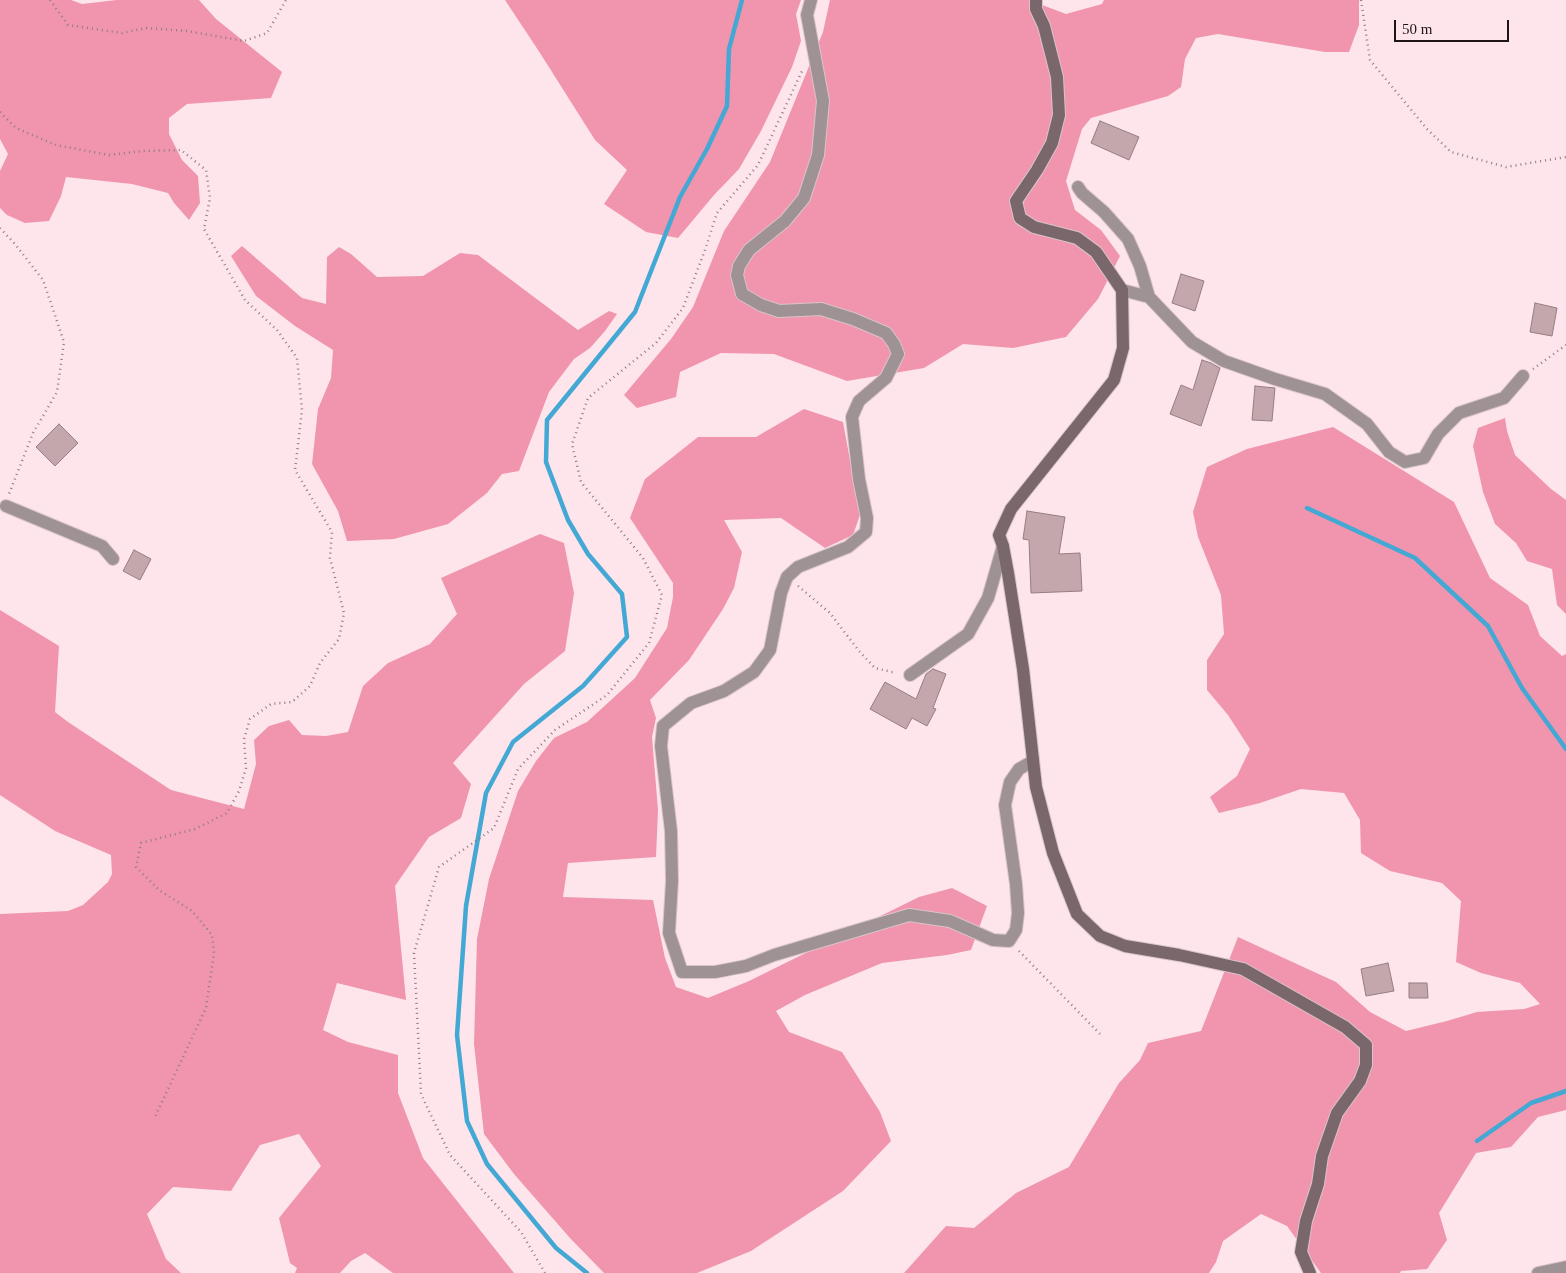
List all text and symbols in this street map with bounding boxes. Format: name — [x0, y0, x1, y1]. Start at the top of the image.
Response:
scale bar — [1396, 10, 1511, 42]
text: 50 m — [1402, 21, 1432, 37]

